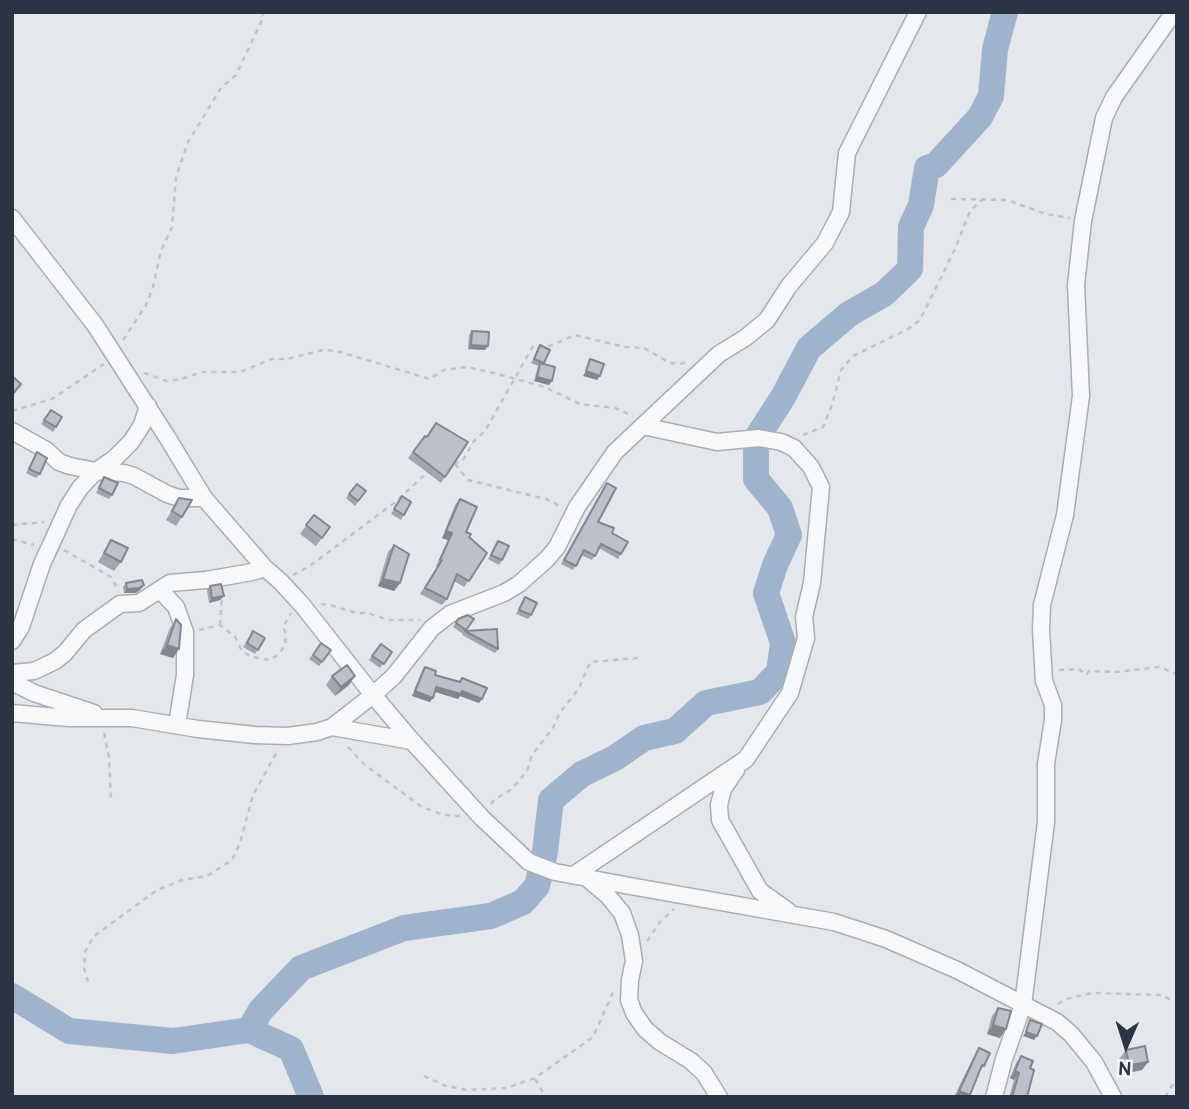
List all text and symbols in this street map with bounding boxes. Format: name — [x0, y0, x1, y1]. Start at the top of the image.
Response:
north arrow — [1091, 1011, 1161, 1081]
text: N — [1117, 1055, 1132, 1079]

